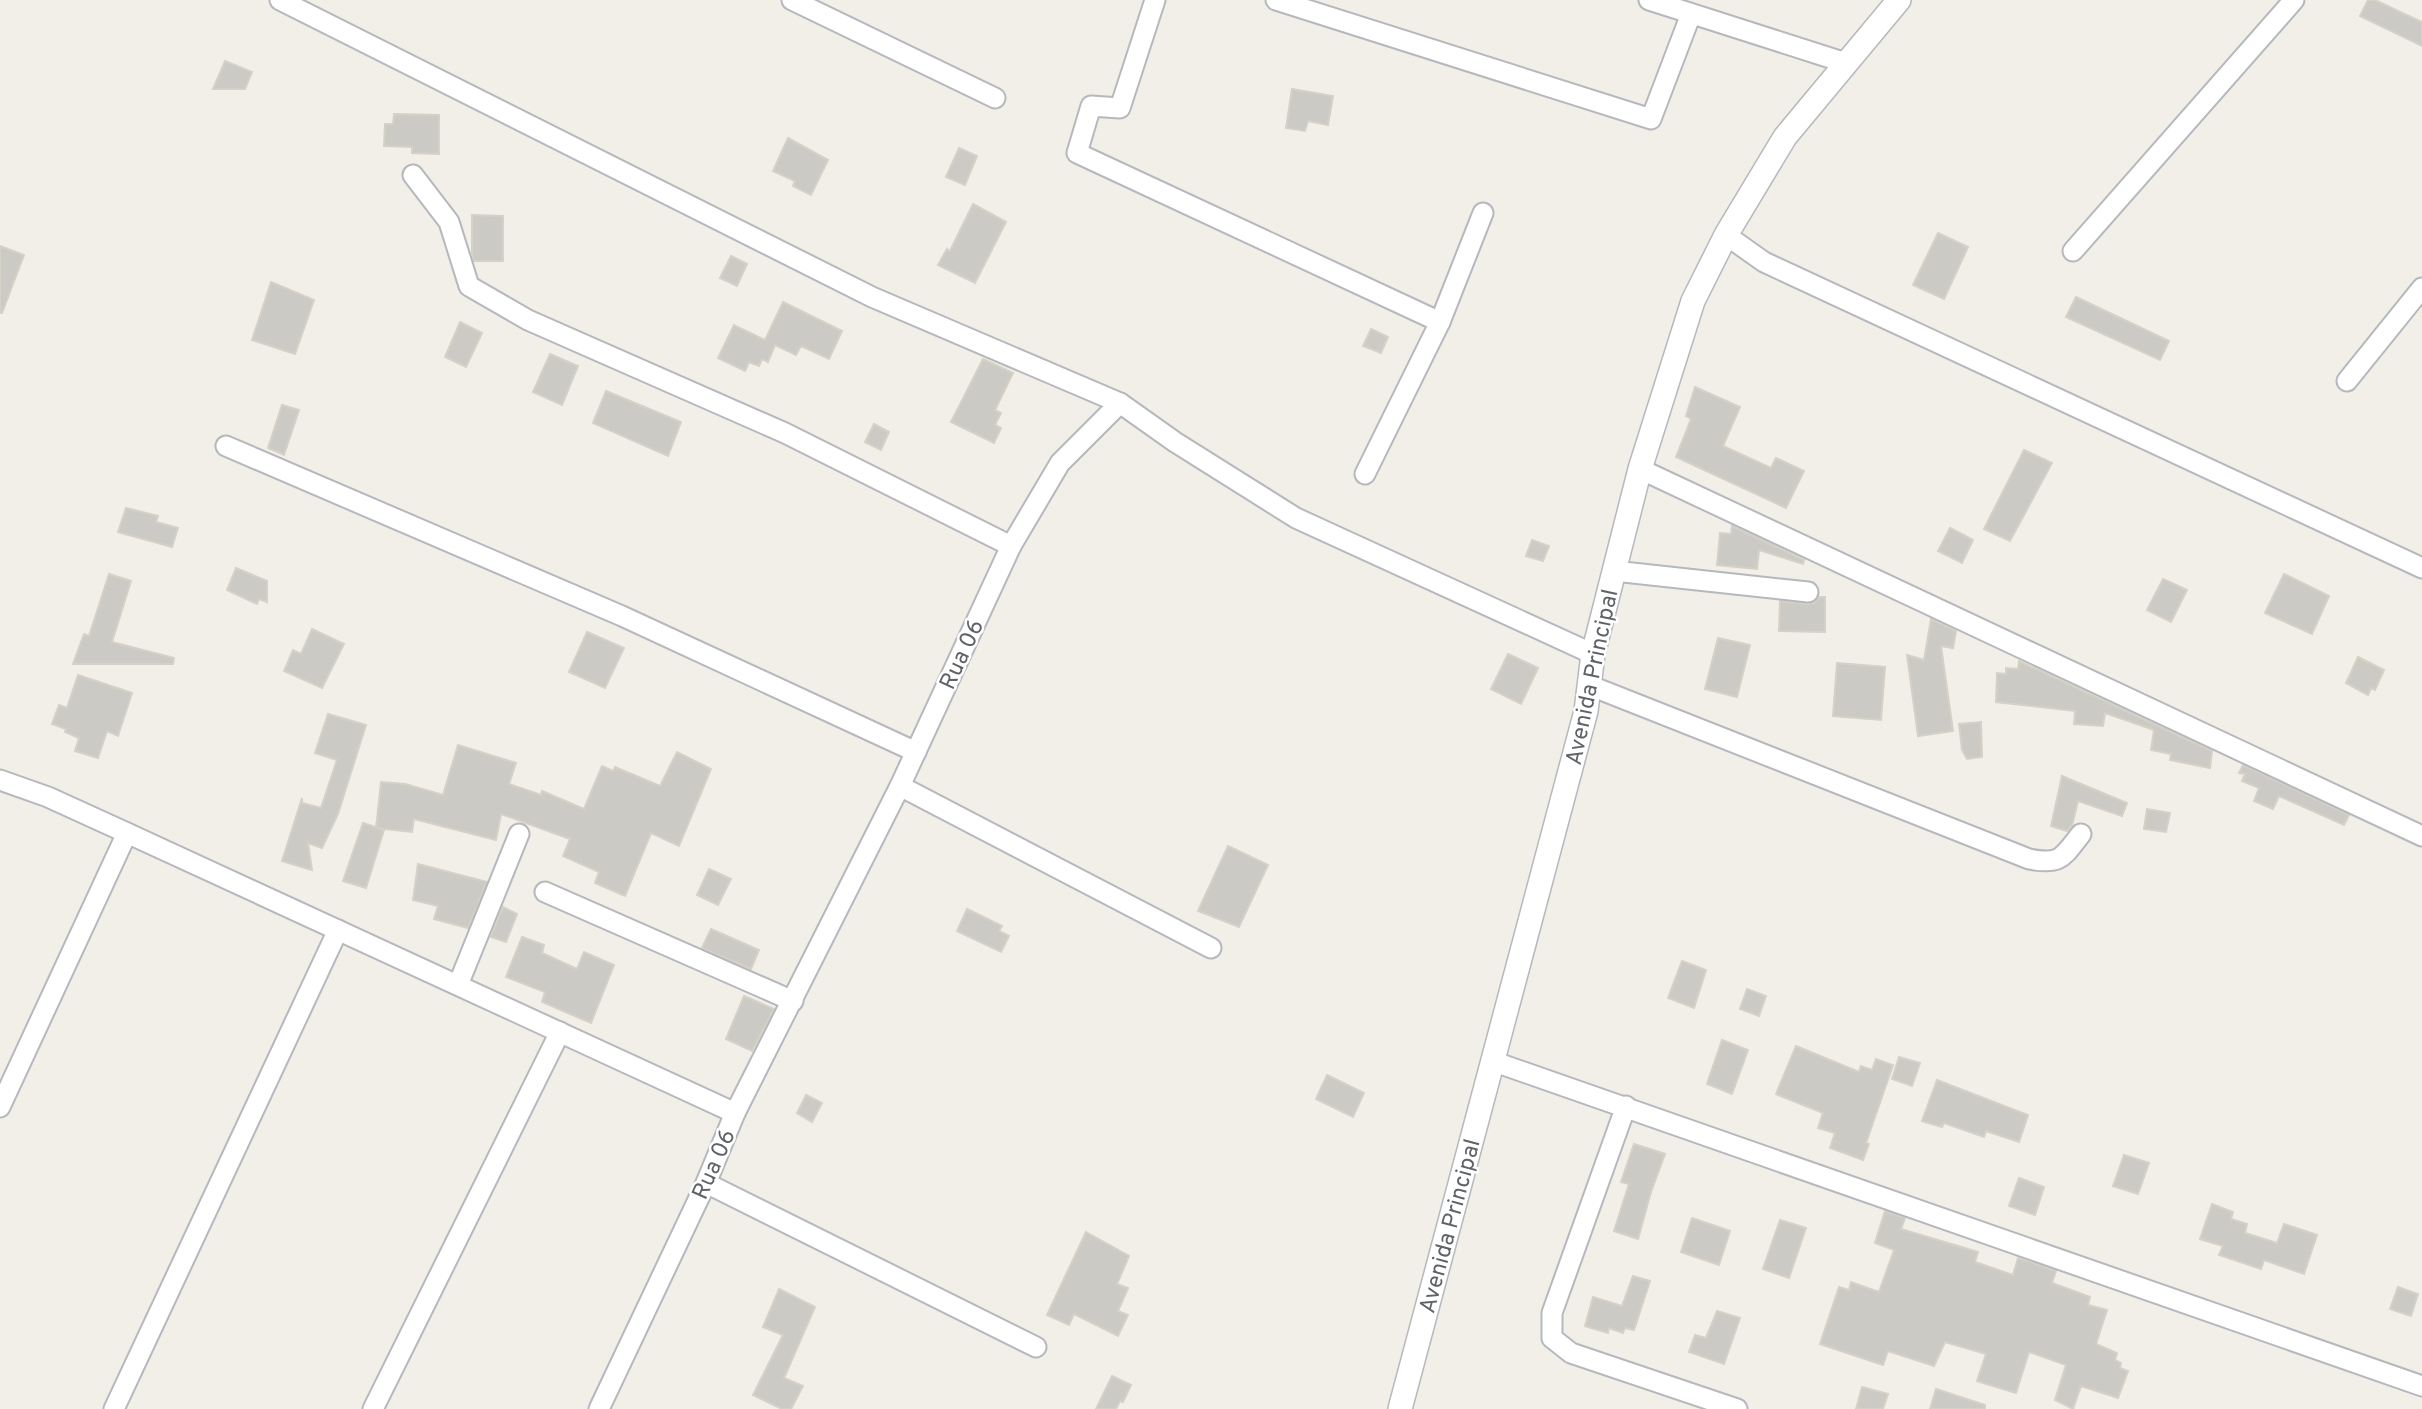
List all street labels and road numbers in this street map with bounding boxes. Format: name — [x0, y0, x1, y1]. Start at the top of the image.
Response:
street label: Avenida Principal — [1561, 587, 1626, 768]
street label: Rua 06 — [934, 615, 992, 695]
street label: Rua 06 — [687, 1125, 744, 1205]
street label: Avenida Principal — [1414, 1136, 1489, 1317]

